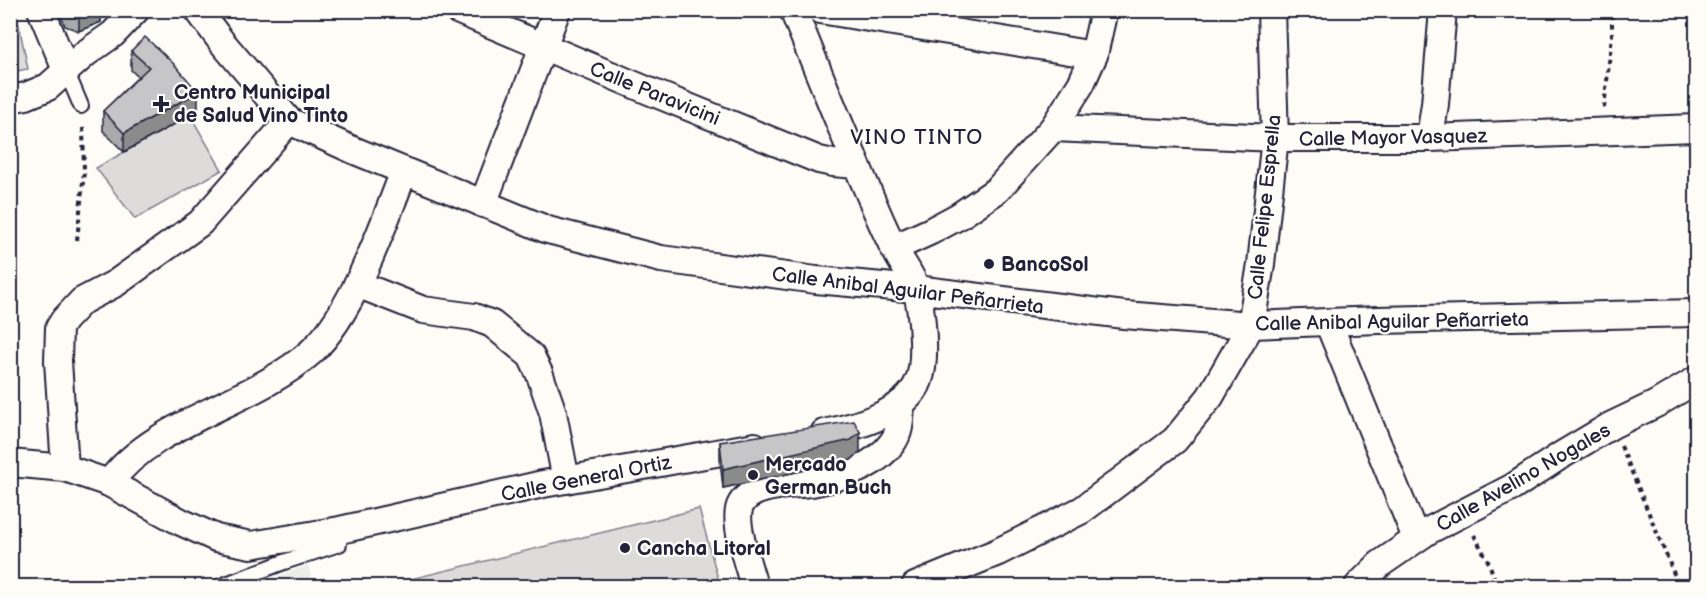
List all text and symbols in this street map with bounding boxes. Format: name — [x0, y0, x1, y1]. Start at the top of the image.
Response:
street label: Calle Paravicini — [586, 57, 723, 131]
place label: Centro Municipal de Salud Vino Tinto — [174, 81, 348, 128]
marker: Centro Municipal de Salud Vino Tinto — [152, 95, 170, 113]
street label: Calle Felipe Esprella — [1243, 113, 1287, 301]
street label: Calle Mayor Vasquez — [1299, 124, 1488, 152]
district label: VINO TINTO — [850, 125, 984, 150]
place label: BancoSol — [1001, 253, 1089, 277]
marker: BancoSol — [982, 257, 996, 271]
street label: Calle Anibal Aguilar Peñarrieta — [771, 262, 1045, 320]
street label: Calle Anibal Aguilar Peñarrieta — [1255, 308, 1529, 336]
street label: Calle Avelino Nogales — [1432, 418, 1615, 538]
street label: Calle General Ortiz — [499, 451, 674, 507]
place label: Mercado German Buch — [765, 453, 891, 500]
marker: Mercado German Buch — [746, 468, 760, 482]
place label: Cancha Litoral — [637, 537, 771, 561]
marker: Cancha Litoral — [618, 541, 632, 555]

